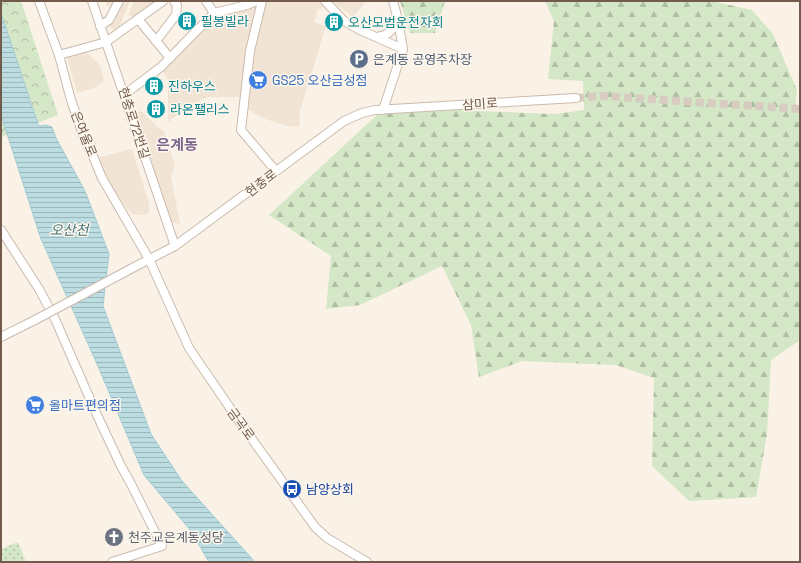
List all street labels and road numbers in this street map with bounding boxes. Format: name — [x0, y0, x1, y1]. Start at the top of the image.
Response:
street label: 현충로72번길 — [114, 85, 154, 161]
street label: 삼미로 — [462, 94, 499, 114]
street label: 은여울로 — [67, 109, 101, 159]
street label: 현충로 — [242, 165, 280, 201]
street label: 금곡로 — [224, 404, 258, 444]

